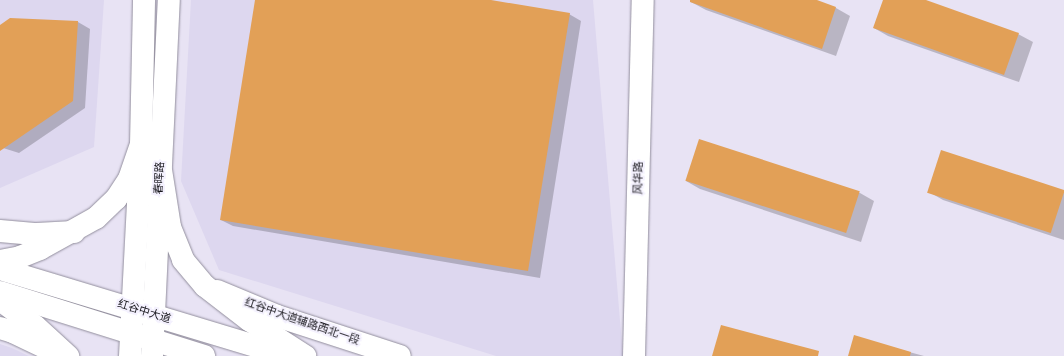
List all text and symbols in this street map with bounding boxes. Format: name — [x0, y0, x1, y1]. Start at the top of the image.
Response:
street label: 春晖路 — [153, 161, 167, 195]
street label: 风华路 — [632, 161, 646, 195]
street label: 红谷中大道辅路西北一段 — [243, 296, 361, 348]
street label: 红谷中大道 — [116, 298, 172, 326]

